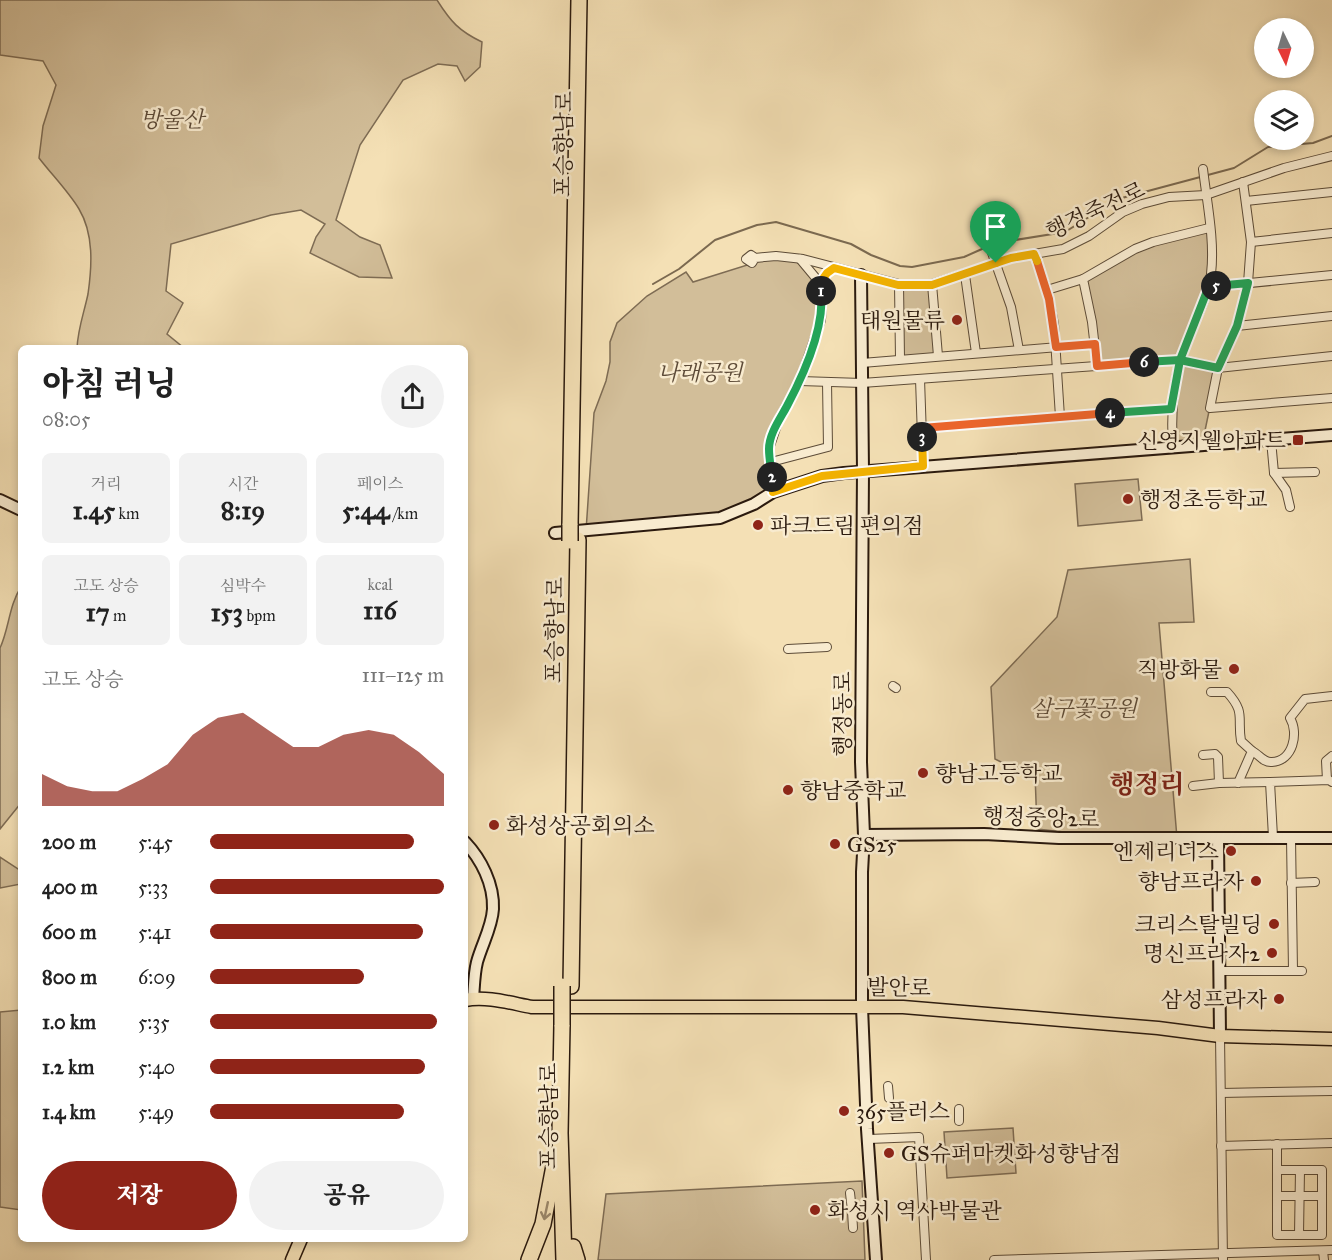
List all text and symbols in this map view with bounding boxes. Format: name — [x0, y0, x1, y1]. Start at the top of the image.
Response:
north arrow — [1254, 18, 1314, 78]
map controls — [1254, 18, 1314, 150]
button: layers — [1254, 90, 1314, 150]
street label: 포승향남로 — [549, 91, 578, 197]
park label: 방울산 — [140, 106, 207, 133]
street label: 행정죽전로 — [1041, 176, 1149, 245]
pin — [970, 201, 1021, 263]
icon: arrive — [979, 210, 1012, 243]
pin: 5 — [1201, 271, 1231, 301]
pin: 1 — [806, 276, 836, 306]
text: 5 — [1212, 276, 1220, 295]
text: 1 — [818, 281, 824, 300]
place label: 태원물류 — [860, 307, 945, 334]
marker: 태원물류 — [950, 313, 964, 327]
pin: 6 — [1129, 347, 1159, 377]
text: 6 — [1140, 352, 1148, 371]
park label: 나래공원 — [657, 359, 744, 386]
text: 아침 러닝 — [42, 364, 177, 404]
button: share — [381, 365, 444, 428]
pin: 4 — [1095, 398, 1125, 428]
text: 4 — [1106, 403, 1114, 422]
text: 08:05 — [42, 407, 90, 431]
pin: 3 — [907, 422, 937, 452]
text: 3 — [919, 427, 925, 446]
place label: 신영지웰아파트 — [1137, 427, 1286, 454]
marker: 신영지웰아파트 — [1291, 433, 1305, 447]
pin: 2 — [757, 462, 787, 492]
text: 2 — [768, 467, 776, 486]
text: 거리 — [91, 474, 121, 493]
text: 시간 — [228, 474, 258, 493]
text: 페이스 — [357, 474, 403, 493]
place label: 행정초등학교 — [1140, 486, 1268, 513]
marker: 행정초등학교 — [1121, 492, 1135, 506]
text: 1.45 — [73, 494, 115, 526]
text: 8:19 — [221, 494, 265, 526]
text: 5:44 — [342, 494, 389, 526]
text: km — [115, 504, 139, 523]
text: /km — [389, 504, 418, 523]
place label: 파크드림 편의점 — [770, 512, 924, 539]
marker: 파크드림 편의점 — [751, 518, 765, 532]
text: kcal — [367, 575, 393, 594]
text: 고도 상승 — [73, 576, 139, 595]
text: 심박수 — [220, 576, 266, 595]
street label: 포승향남로 — [540, 577, 569, 683]
text: 116 — [363, 594, 397, 626]
text: 17 — [85, 596, 110, 628]
text: 153 — [210, 596, 243, 628]
text: m — [110, 606, 127, 625]
text: bpm — [243, 606, 276, 625]
place label: 직방화물 — [1137, 656, 1222, 683]
marker: 직방화물 — [1227, 662, 1241, 676]
text: 111–125 m — [362, 663, 444, 687]
text: 고도 상승 — [42, 667, 124, 691]
street label: 행정동로 — [829, 671, 856, 757]
park label: 살구꽃공원 — [1031, 695, 1139, 722]
place label: 향남고등학교 — [935, 760, 1063, 787]
marker: 향남고등학교 — [916, 766, 930, 780]
district label: 행정리 — [1109, 768, 1185, 800]
place label: 향남중학교 — [800, 777, 906, 804]
marker: 향남중학교 — [781, 783, 795, 797]
street label: 행정중앙2로 — [982, 802, 1100, 833]
place label: 화성상공회의소 — [506, 812, 655, 839]
marker: 화성상공회의소 — [487, 818, 501, 832]
text: 200 m — [42, 830, 96, 854]
text: 5:45 — [138, 830, 173, 854]
place label: GS25 — [847, 831, 897, 858]
marker: GS25 — [828, 837, 842, 851]
place label: 엔제리너스 — [1113, 838, 1219, 865]
marker: 엔제리너스 — [1224, 844, 1238, 858]
place label: 향남프라자 — [1138, 868, 1245, 895]
marker: 향남프라자 — [1249, 874, 1263, 888]
text: 400 m — [42, 875, 98, 899]
text: 5:33 — [138, 875, 168, 899]
place label: 크리스탈빌딩 — [1134, 911, 1262, 938]
marker: 크리스탈빌딩 — [1267, 917, 1281, 931]
text: 600 m — [42, 920, 97, 944]
text: 5:41 — [138, 920, 171, 944]
place label: 명신프라자2 — [1143, 940, 1260, 967]
marker: 명신프라자2 — [1265, 946, 1279, 960]
text: 800 m — [42, 965, 97, 989]
text: 6:09 — [138, 965, 176, 989]
street label: 발안로 — [867, 973, 931, 1002]
place label: 삼성프라자 — [1161, 986, 1268, 1013]
marker: 삼성프라자 — [1272, 992, 1286, 1006]
text: 1.0 km — [42, 1010, 96, 1034]
text: 5:35 — [138, 1010, 170, 1034]
text: 1.2 km — [42, 1055, 94, 1079]
text: 5:40 — [138, 1055, 175, 1079]
street label: 포승향남로 — [535, 1063, 562, 1169]
place label: 365플러스 — [856, 1098, 950, 1125]
text: 1.4 km — [42, 1100, 96, 1124]
text: 5:49 — [138, 1100, 174, 1124]
marker: 365플러스 — [837, 1104, 851, 1118]
place label: GS슈퍼마켓화성향남점 — [901, 1140, 1121, 1167]
marker: GS슈퍼마켓화성향남점 — [882, 1146, 896, 1160]
button: 저장 — [42, 1161, 237, 1230]
button: 공유 — [249, 1161, 444, 1230]
place label: 화성시 역사박물관 — [827, 1197, 1003, 1224]
one-way arrow — [540, 1201, 551, 1221]
marker: 화성시 역사박물관 — [808, 1203, 822, 1217]

